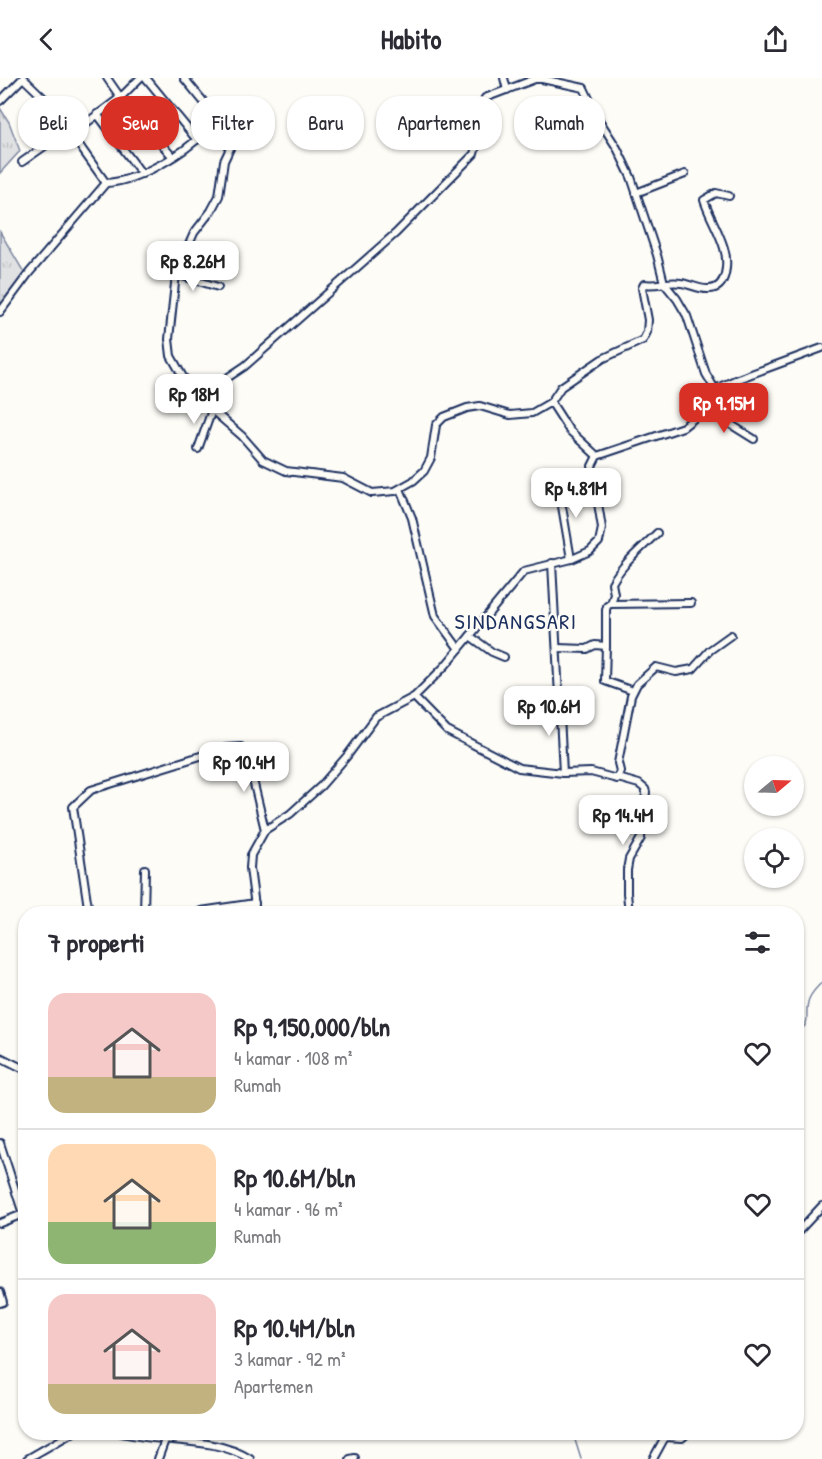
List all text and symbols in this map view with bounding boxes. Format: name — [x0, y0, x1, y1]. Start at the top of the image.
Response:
text: Habito — [381, 21, 441, 57]
icon: back — [30, 23, 63, 56]
icon: share — [759, 23, 792, 56]
chip: Beli — [18, 96, 89, 150]
chip: Sewa — [101, 96, 179, 150]
chip: Filter — [191, 96, 275, 150]
chip: Baru — [287, 96, 364, 150]
chip: Apartemen — [376, 96, 502, 150]
chip: Rumah — [514, 96, 605, 150]
pin: Rp 8.26M — [131, 241, 255, 292]
text: Rp 8.26M — [161, 247, 225, 274]
pin: Rp 18M — [145, 374, 243, 425]
text: Rp 18M — [169, 380, 219, 407]
pin: Rp 9.15M — [662, 383, 786, 434]
text: Rp 9.15M — [693, 389, 755, 416]
pin: Rp 4.81M — [514, 468, 638, 519]
text: Rp 4.81M — [545, 474, 607, 501]
district label: SINDANGSARI — [455, 606, 577, 636]
pin: Rp 10.6M — [487, 686, 611, 737]
text: Rp 10.6M — [518, 692, 580, 719]
pin: Rp 10.4M — [182, 742, 306, 793]
text: Rp 10.4M — [213, 748, 275, 775]
north arrow — [744, 756, 804, 816]
map controls — [744, 756, 804, 888]
pin: Rp 14.4M — [561, 795, 685, 846]
text: Rp 14.4M — [593, 801, 653, 828]
button: locate — [744, 828, 804, 888]
text: 7 properti — [48, 925, 145, 960]
icon: filters — [741, 926, 774, 959]
text: Rp 9,150,000/bln — [234, 1009, 390, 1044]
icon: home — [96, 1017, 168, 1089]
icon: heart — [741, 1037, 774, 1070]
text: 4 kamar · 108 m² — [234, 1044, 352, 1071]
text: Rumah — [234, 1071, 281, 1098]
text: Rp 10.6M/bln — [234, 1160, 356, 1195]
icon: home — [96, 1168, 168, 1240]
icon: heart — [741, 1188, 774, 1221]
text: 4 kamar · 96 m² — [234, 1195, 343, 1222]
text: Rumah — [234, 1222, 281, 1249]
text: Rp 10.4M/bln — [234, 1310, 355, 1345]
icon: home — [96, 1318, 168, 1390]
icon: heart — [741, 1338, 774, 1371]
text: 3 kamar · 92 m² — [234, 1345, 346, 1372]
text: Apartemen — [234, 1372, 313, 1399]

